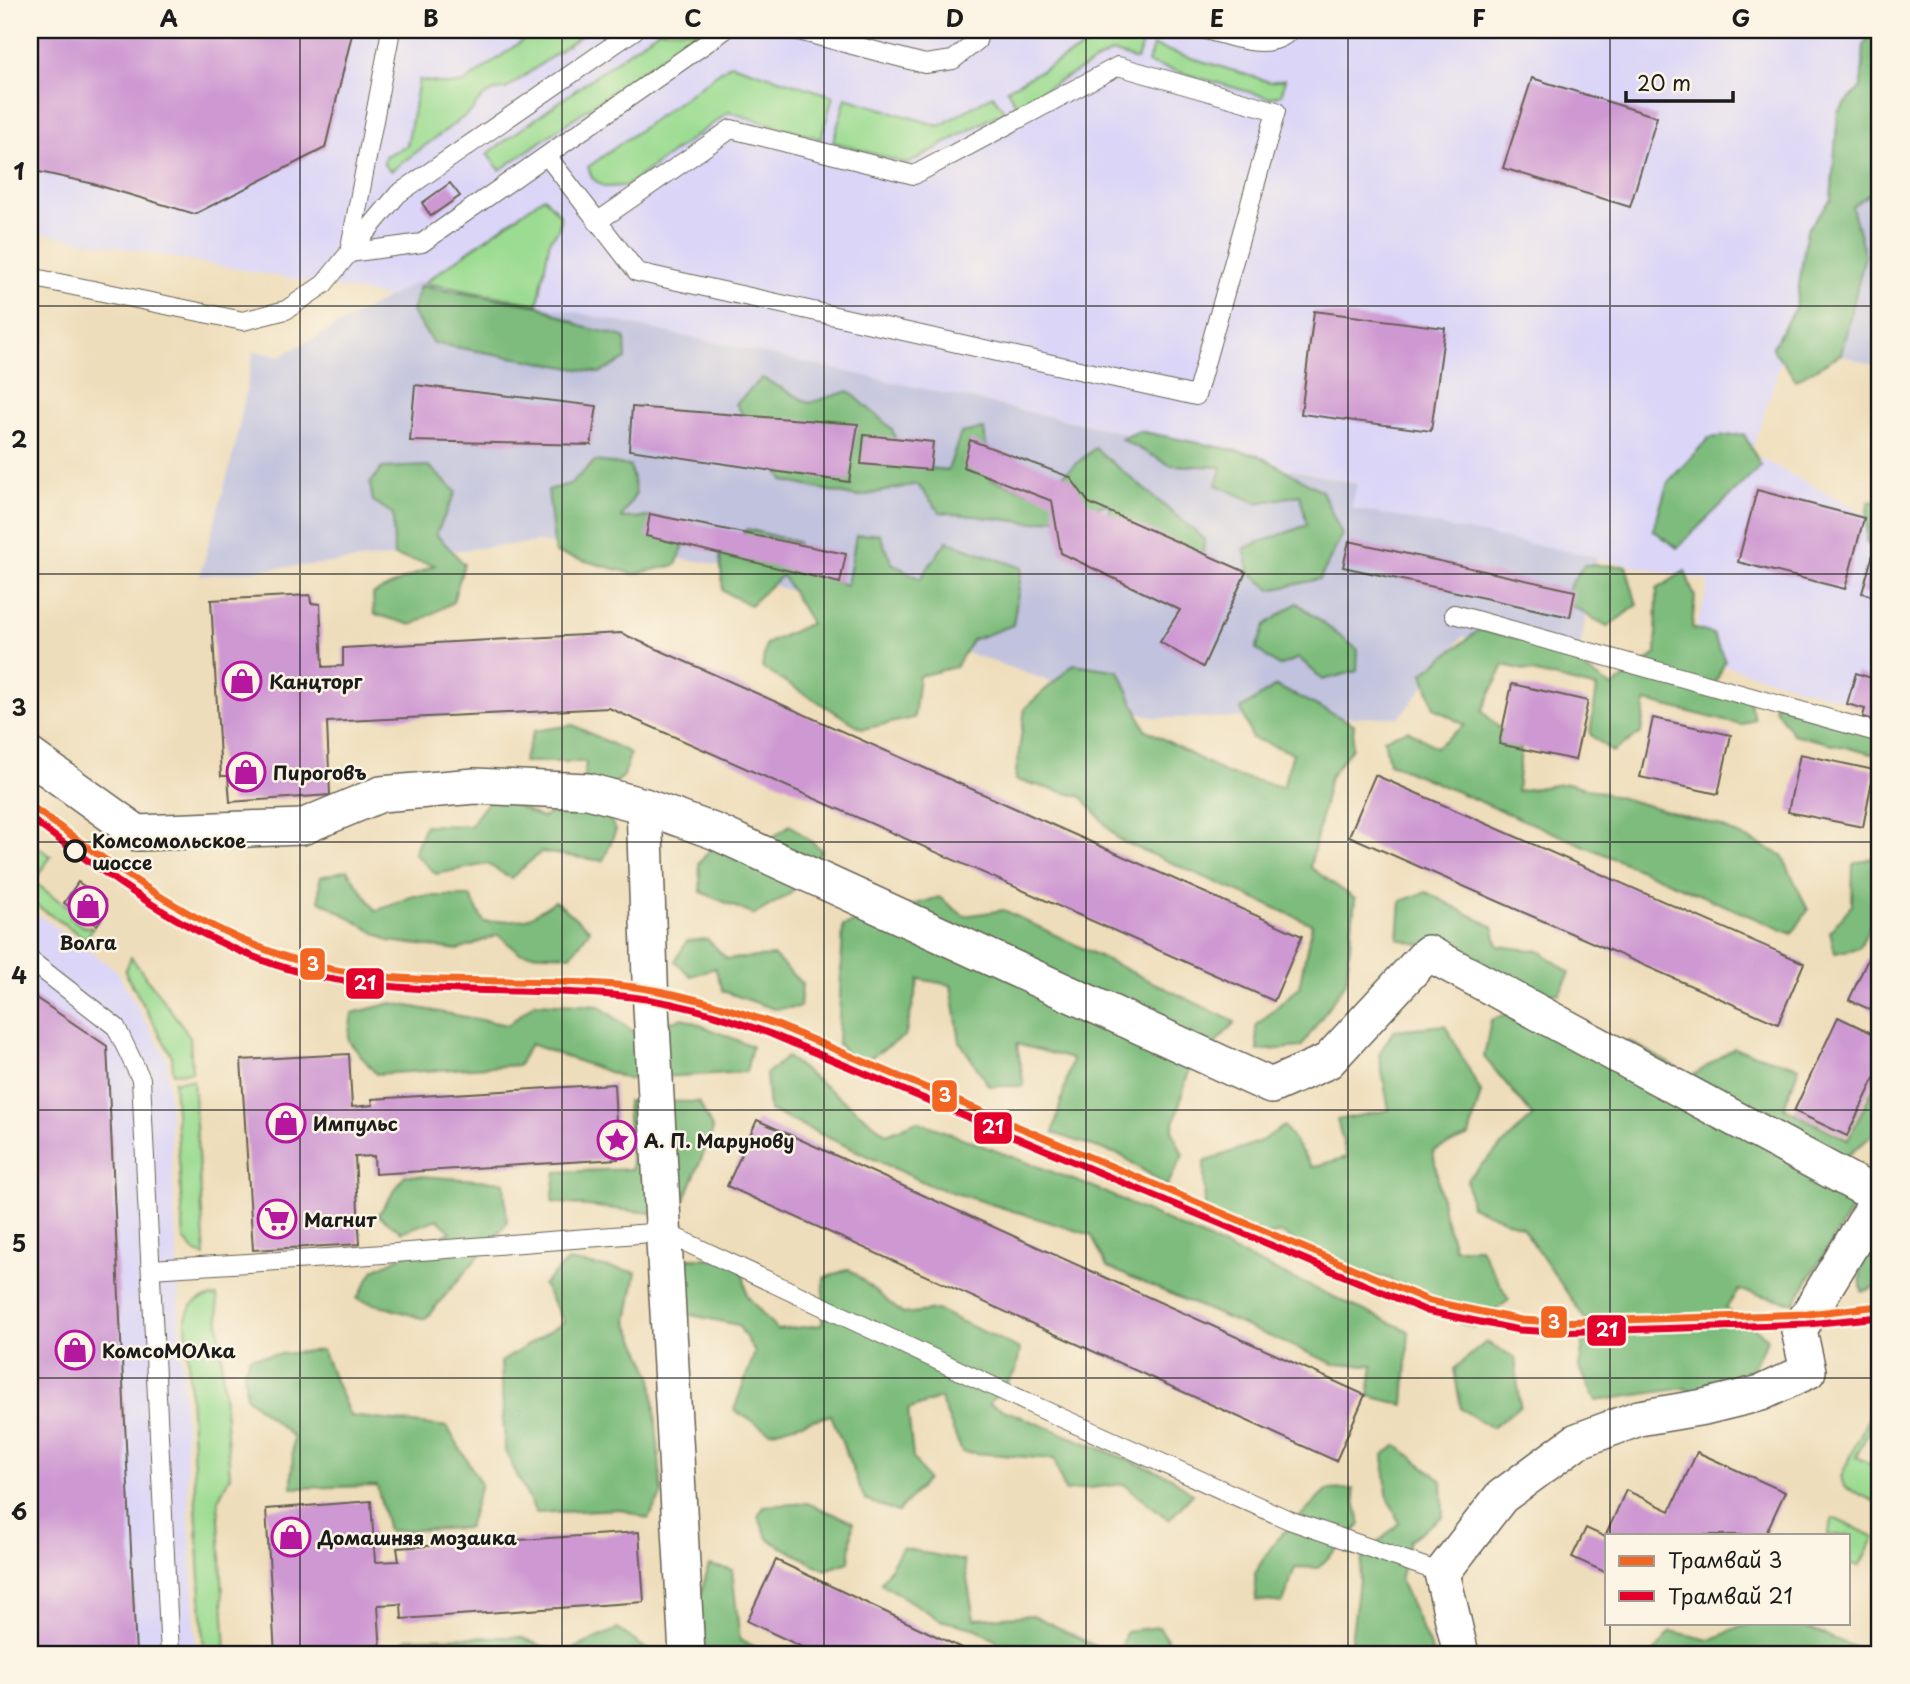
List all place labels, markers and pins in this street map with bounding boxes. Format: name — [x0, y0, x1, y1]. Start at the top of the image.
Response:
shop icon: Канцторг — [221, 660, 263, 702]
place label: Канцторг — [269, 667, 364, 695]
shop icon: Пироговъ — [225, 751, 267, 793]
place label: Пироговъ — [273, 758, 366, 786]
place label: Комсомольское шоссе — [92, 826, 246, 876]
marker: Комсомольское шоссе — [64, 840, 86, 862]
shop icon: Волга — [67, 885, 109, 927]
place label: Волга — [59, 928, 117, 956]
shop icon: Импульс — [265, 1102, 307, 1144]
place label: Импульс — [313, 1109, 398, 1137]
place icon: А. П. Марунову — [596, 1119, 638, 1161]
place label: А. П. Марунову — [644, 1126, 794, 1154]
supermarket icon: Магнит — [256, 1198, 298, 1240]
place label: Магнит — [304, 1205, 377, 1233]
shop icon: КомсоМОЛка — [54, 1329, 96, 1371]
place label: КомсоМОЛка — [102, 1336, 236, 1364]
shop icon: Домашняя мозаика — [270, 1516, 312, 1558]
place label: Домашняя мозаика — [317, 1523, 517, 1551]

